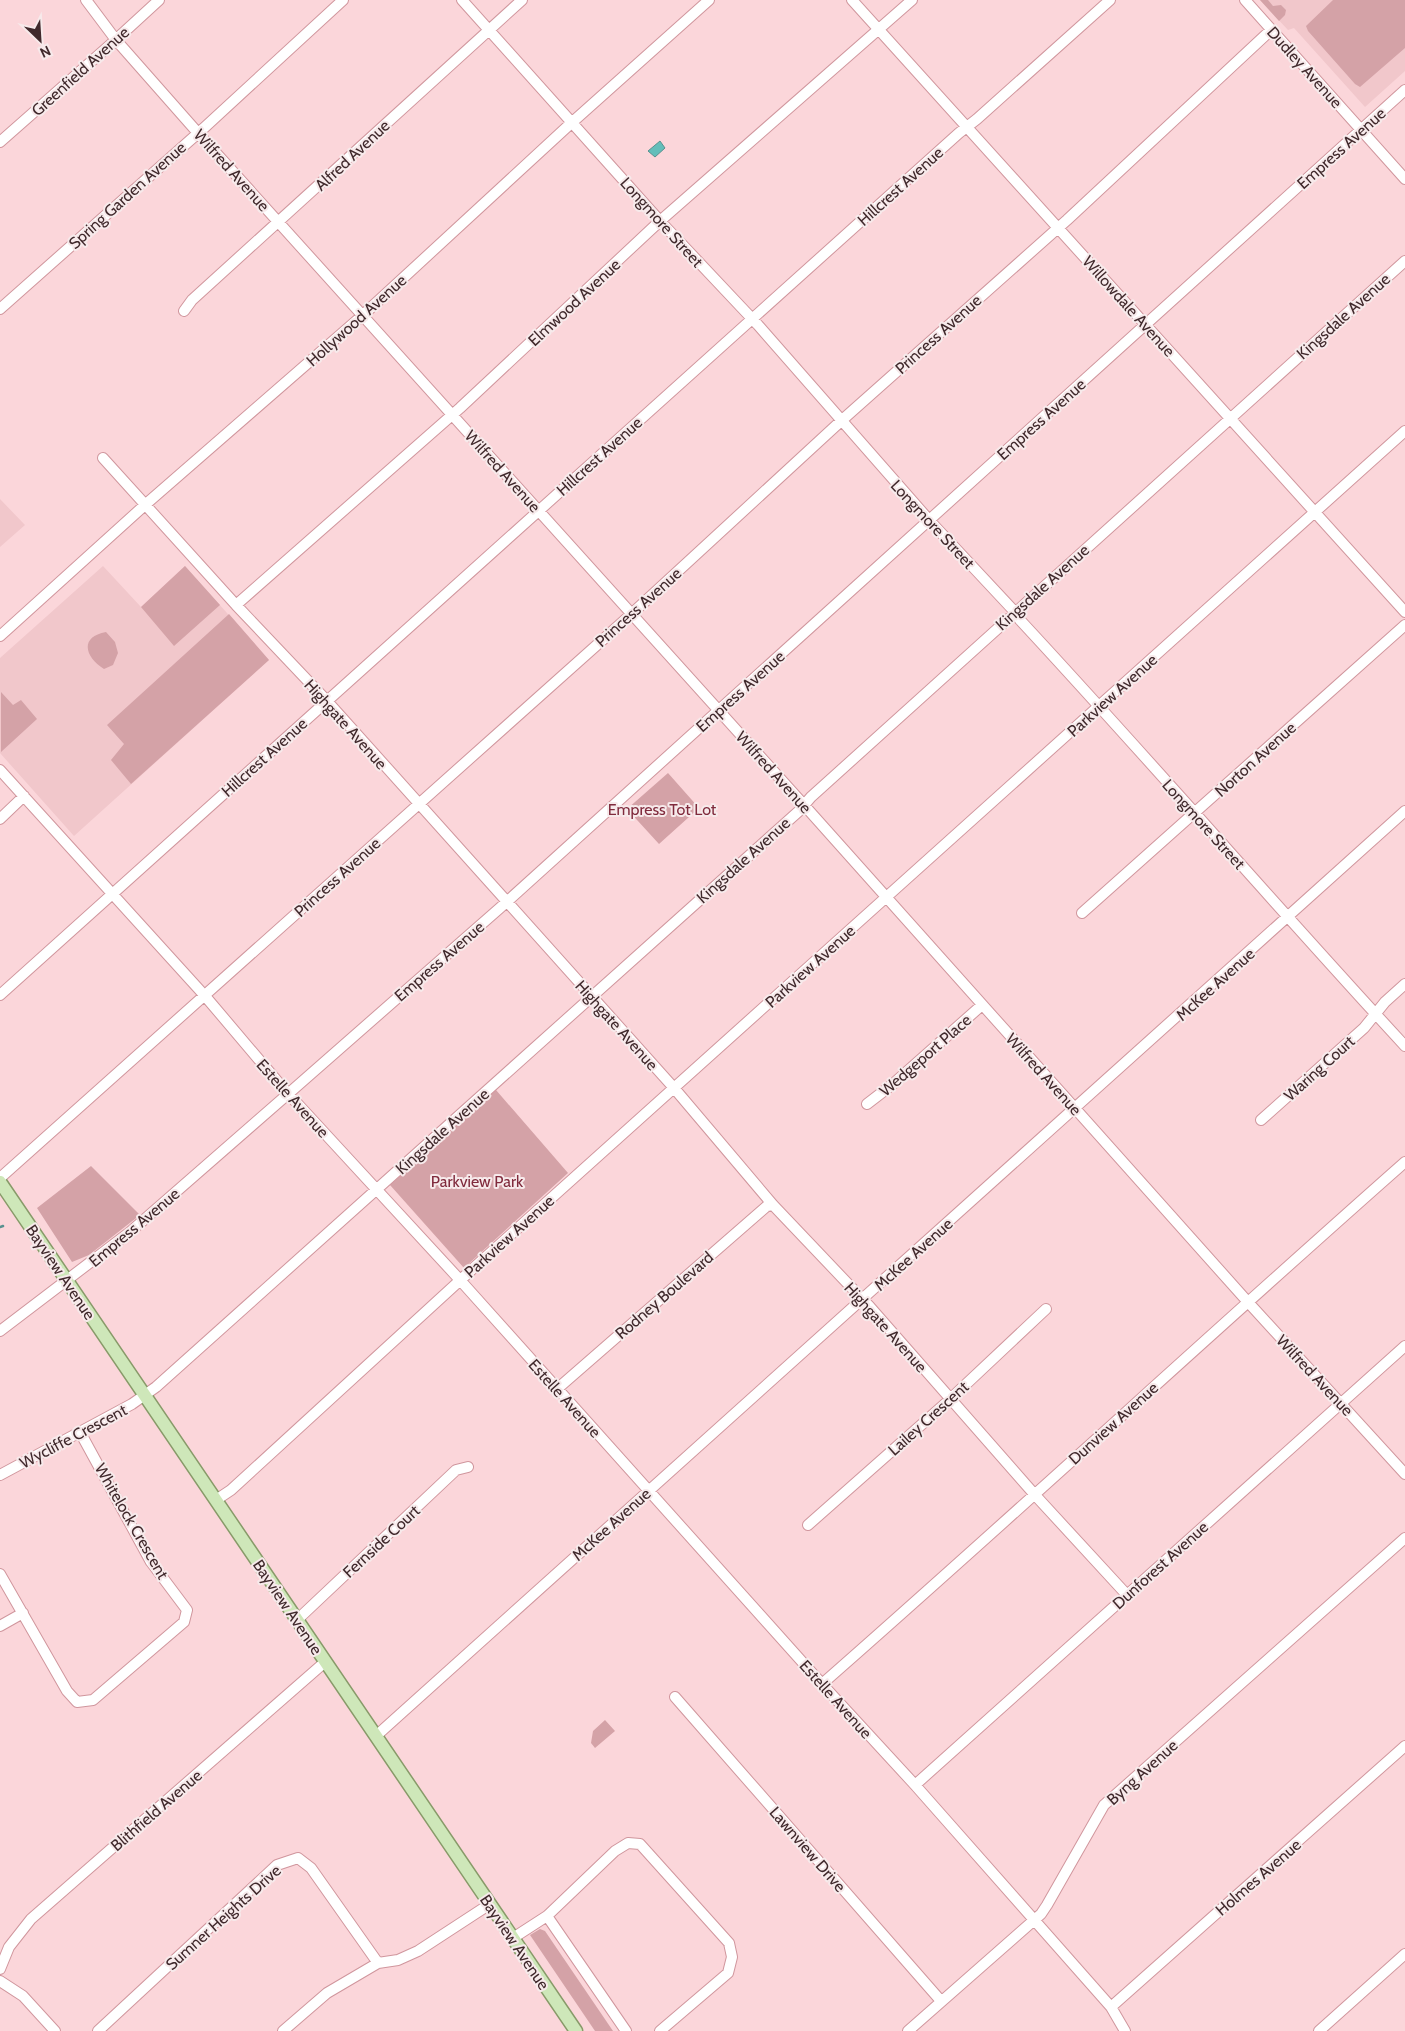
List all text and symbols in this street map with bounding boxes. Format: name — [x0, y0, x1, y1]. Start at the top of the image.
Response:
north arrow — [15, 15, 65, 65]
street label: Greenfield Avenue — [28, 23, 133, 120]
street label: Dudley Avenue — [1263, 23, 1346, 112]
text: N — [37, 42, 54, 62]
street label: Empress Avenue — [1293, 104, 1389, 193]
street label: Alfred Avenue — [311, 116, 394, 195]
street label: Wilfred Avenue — [190, 125, 273, 215]
street label: Spring Garden Avenue — [65, 138, 190, 253]
street label: Hillcrest Avenue — [854, 143, 947, 230]
street label: Longmore Street — [616, 174, 707, 272]
street label: Willowdale Avenue — [1078, 252, 1179, 361]
street label: Elmwood Avenue — [524, 255, 624, 350]
street label: Kingsdale Avenue — [1293, 269, 1394, 363]
street label: Hollywood Avenue — [303, 271, 410, 370]
street label: Princess Avenue — [891, 291, 985, 378]
street label: Empress Avenue — [993, 375, 1089, 464]
street label: Hillcrest Avenue — [553, 413, 646, 500]
street label: Wilfred Avenue — [461, 426, 544, 516]
street label: Longmore Street — [887, 476, 979, 573]
street label: Kingsdale Avenue — [992, 540, 1093, 634]
street label: Princess Avenue — [591, 564, 685, 651]
street label: Empress Avenue — [692, 647, 788, 736]
street label: Parkview Avenue — [1064, 650, 1161, 741]
street label: Highgate Avenue — [300, 675, 391, 773]
street label: Hillcrest Avenue — [218, 714, 311, 801]
street label: Norton Avenue — [1211, 718, 1300, 801]
street label: Wilfred Avenue — [732, 727, 815, 817]
street label: Longmore Street — [1158, 776, 1249, 874]
park label: Empress Tot Lot — [608, 800, 717, 819]
street label: Kingsdale Avenue — [693, 813, 794, 907]
street label: Princess Avenue — [290, 834, 384, 921]
street label: Empress Avenue — [391, 917, 488, 1005]
street label: Parkview Avenue — [762, 921, 859, 1012]
street label: McKee Avenue — [1172, 944, 1259, 1025]
street label: Highgate Avenue — [571, 976, 662, 1074]
street label: Wedgeport Place — [876, 1010, 975, 1100]
street label: Wilfred Avenue — [1002, 1029, 1085, 1119]
street label: Waring Court — [1280, 1031, 1359, 1105]
street label: Estelle Avenue — [252, 1055, 333, 1141]
street label: Kingsdale Avenue — [392, 1084, 493, 1178]
park label: Parkview Park — [431, 1172, 524, 1191]
street label: Empress Avenue — [85, 1184, 183, 1271]
street label: Parkview Avenue — [461, 1191, 558, 1282]
street label: McKee Avenue — [870, 1214, 957, 1295]
street label: Bayview Avenue — [22, 1221, 99, 1323]
street label: Rodney Boulevard — [611, 1248, 717, 1343]
street label: Highgate Avenue — [840, 1278, 931, 1376]
street label: Wilfred Avenue — [1272, 1331, 1357, 1420]
street label: Estelle Avenue — [524, 1355, 605, 1441]
street label: Lailey Crescent — [884, 1377, 973, 1459]
street label: Dunview Avenue — [1065, 1378, 1162, 1469]
street label: Wycliffe Crescent — [16, 1400, 131, 1473]
street label: Whitelock Crescent — [91, 1460, 173, 1583]
street label: McKee Avenue — [568, 1484, 655, 1565]
street label: Fernside Court — [339, 1501, 424, 1582]
street label: Dunforest Avenue — [1109, 1517, 1212, 1613]
street label: Bayview Avenue — [249, 1556, 326, 1658]
street label: Estelle Avenue — [795, 1656, 876, 1742]
street label: Byng Avenue — [1103, 1736, 1182, 1809]
street label: Blithfield Avenue — [107, 1766, 206, 1855]
street label: Lawnview Drive — [766, 1803, 850, 1896]
street label: Holmes Avenue — [1212, 1835, 1305, 1920]
street label: Sumner Heights Drive — [162, 1861, 285, 1974]
street label: Bayview Avenue — [476, 1891, 553, 1993]

